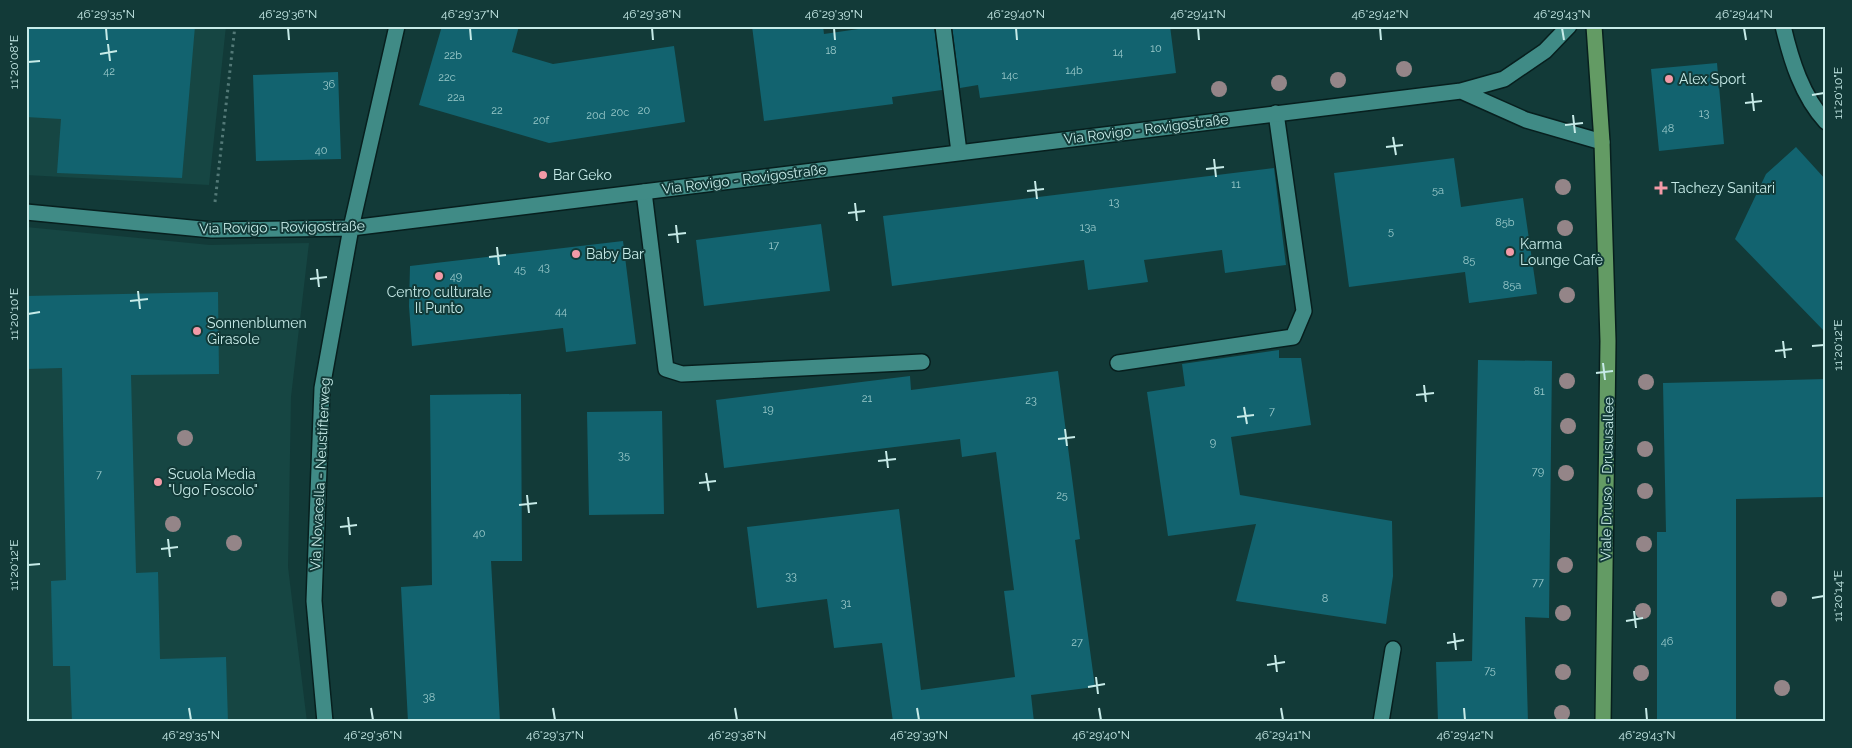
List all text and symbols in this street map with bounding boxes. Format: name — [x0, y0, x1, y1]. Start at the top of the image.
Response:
text: 46°29'35"N — [77, 7, 135, 21]
text: 46°29'36"N — [259, 7, 317, 21]
text: 46°29'37"N — [441, 7, 499, 21]
text: 46°29'38"N — [623, 7, 681, 21]
text: 46°29'39"N — [805, 7, 863, 21]
text: 46°29'40"N — [987, 7, 1045, 21]
text: 46°29'41"N — [1170, 7, 1226, 21]
text: 46°29'42"N — [1351, 7, 1409, 21]
text: 46°29'43"N — [1533, 7, 1591, 21]
text: 46°29'44"N — [1715, 7, 1773, 21]
text: 11°20'08"E — [7, 35, 21, 89]
house number: 10 — [1150, 42, 1162, 55]
house number: 18 — [825, 44, 837, 57]
house number: 14 — [1113, 46, 1123, 59]
house number: 22b — [444, 49, 462, 62]
house number: 14b — [1065, 64, 1083, 77]
house number: 42 — [103, 65, 115, 78]
text: 11°20'10"E — [1831, 67, 1845, 119]
house number: 14c — [1002, 69, 1018, 82]
house number: 22c — [438, 71, 456, 84]
place label: Alex Sport — [1679, 71, 1746, 87]
marker: Alex Sport — [1663, 73, 1675, 85]
house number: 36 — [323, 78, 336, 91]
house number: 22a — [447, 91, 465, 104]
house number: 22 — [491, 104, 503, 117]
house number: 20 — [638, 104, 650, 117]
house number: 20c — [611, 106, 629, 119]
house number: 13 — [1699, 107, 1709, 120]
house number: 20d — [586, 109, 606, 122]
street label: Via Rovigo - Rovigostraße — [1063, 111, 1229, 147]
house number: 20f — [533, 114, 549, 127]
house number: 48 — [1662, 122, 1674, 135]
house number: 40 — [315, 144, 328, 157]
street label: Via Rovigo - Rovigostraße — [661, 161, 827, 197]
place label: Bar Geko — [553, 167, 612, 183]
marker: Bar Geko — [537, 169, 549, 181]
house number: 11 — [1231, 178, 1241, 191]
place label: Tachezy Sanitari — [1671, 180, 1775, 196]
marker: Tachezy Sanitari — [1655, 182, 1667, 194]
house number: 5a — [1432, 184, 1444, 197]
house number: 13 — [1109, 196, 1119, 209]
house number: 85b — [1495, 216, 1515, 229]
street label: Via Rovigo - Rovigostraße — [199, 218, 365, 236]
house number: 13a — [1080, 221, 1096, 234]
house number: 5 — [1388, 225, 1394, 238]
place label: Karma Lounge Cafè — [1520, 236, 1603, 268]
house number: 17 — [769, 239, 779, 252]
place label: Baby Bar — [586, 246, 644, 262]
marker: Karma Lounge Cafè — [1504, 246, 1516, 258]
marker: Baby Bar — [570, 248, 582, 260]
house number: 85 — [1463, 254, 1475, 267]
house number: 43 — [538, 261, 550, 274]
house number: 45 — [514, 263, 526, 276]
marker: Centro culturale Il Punto — [433, 270, 445, 282]
house number: 49 — [450, 270, 462, 283]
house number: 85a — [1503, 279, 1521, 292]
place label: Centro culturale Il Punto — [387, 284, 491, 316]
text: 11°20'10"E — [7, 288, 21, 340]
house number: 44 — [555, 305, 567, 318]
place label: Sonnenblumen Girasole — [207, 315, 307, 347]
text: 11°20'12"E — [1831, 319, 1845, 371]
marker: Sonnenblumen Girasole — [191, 325, 203, 337]
street label: Via Novacella - Neustifterweg — [307, 377, 333, 571]
house number: 81 — [1533, 385, 1545, 398]
house number: 21 — [862, 392, 873, 405]
house number: 23 — [1025, 394, 1037, 407]
street label: Viale Druso - Drususallee — [1598, 397, 1616, 561]
house number: 19 — [762, 403, 774, 416]
house number: 7 — [1269, 405, 1275, 418]
house number: 9 — [1210, 436, 1216, 449]
house number: 35 — [618, 449, 630, 462]
house number: 79 — [1532, 465, 1544, 478]
place label: Scuola Media "Ugo Foscolo" — [168, 466, 258, 498]
house number: 7 — [96, 468, 102, 481]
marker: Scuola Media "Ugo Foscolo" — [152, 476, 164, 488]
house number: 25 — [1056, 489, 1068, 502]
house number: 40 — [473, 527, 486, 540]
text: 11°20'12"E — [7, 539, 21, 591]
house number: 33 — [785, 570, 797, 583]
text: 11°20'14"E — [1831, 570, 1845, 622]
house number: 77 — [1532, 576, 1544, 589]
house number: 8 — [1322, 592, 1328, 605]
house number: 31 — [841, 597, 852, 610]
house number: 46 — [1661, 635, 1674, 648]
house number: 27 — [1071, 636, 1083, 649]
house number: 75 — [1484, 664, 1496, 677]
house number: 38 — [423, 691, 435, 704]
text: 46°29'35"N — [162, 728, 220, 742]
text: 46°29'36"N — [344, 728, 402, 742]
text: 46°29'37"N — [526, 728, 584, 742]
text: 46°29'38"N — [708, 728, 766, 742]
text: 46°29'39"N — [890, 728, 948, 742]
text: 46°29'40"N — [1072, 728, 1130, 742]
text: 46°29'41"N — [1255, 728, 1311, 742]
text: 46°29'42"N — [1436, 728, 1494, 742]
text: 46°29'43"N — [1618, 728, 1676, 742]

